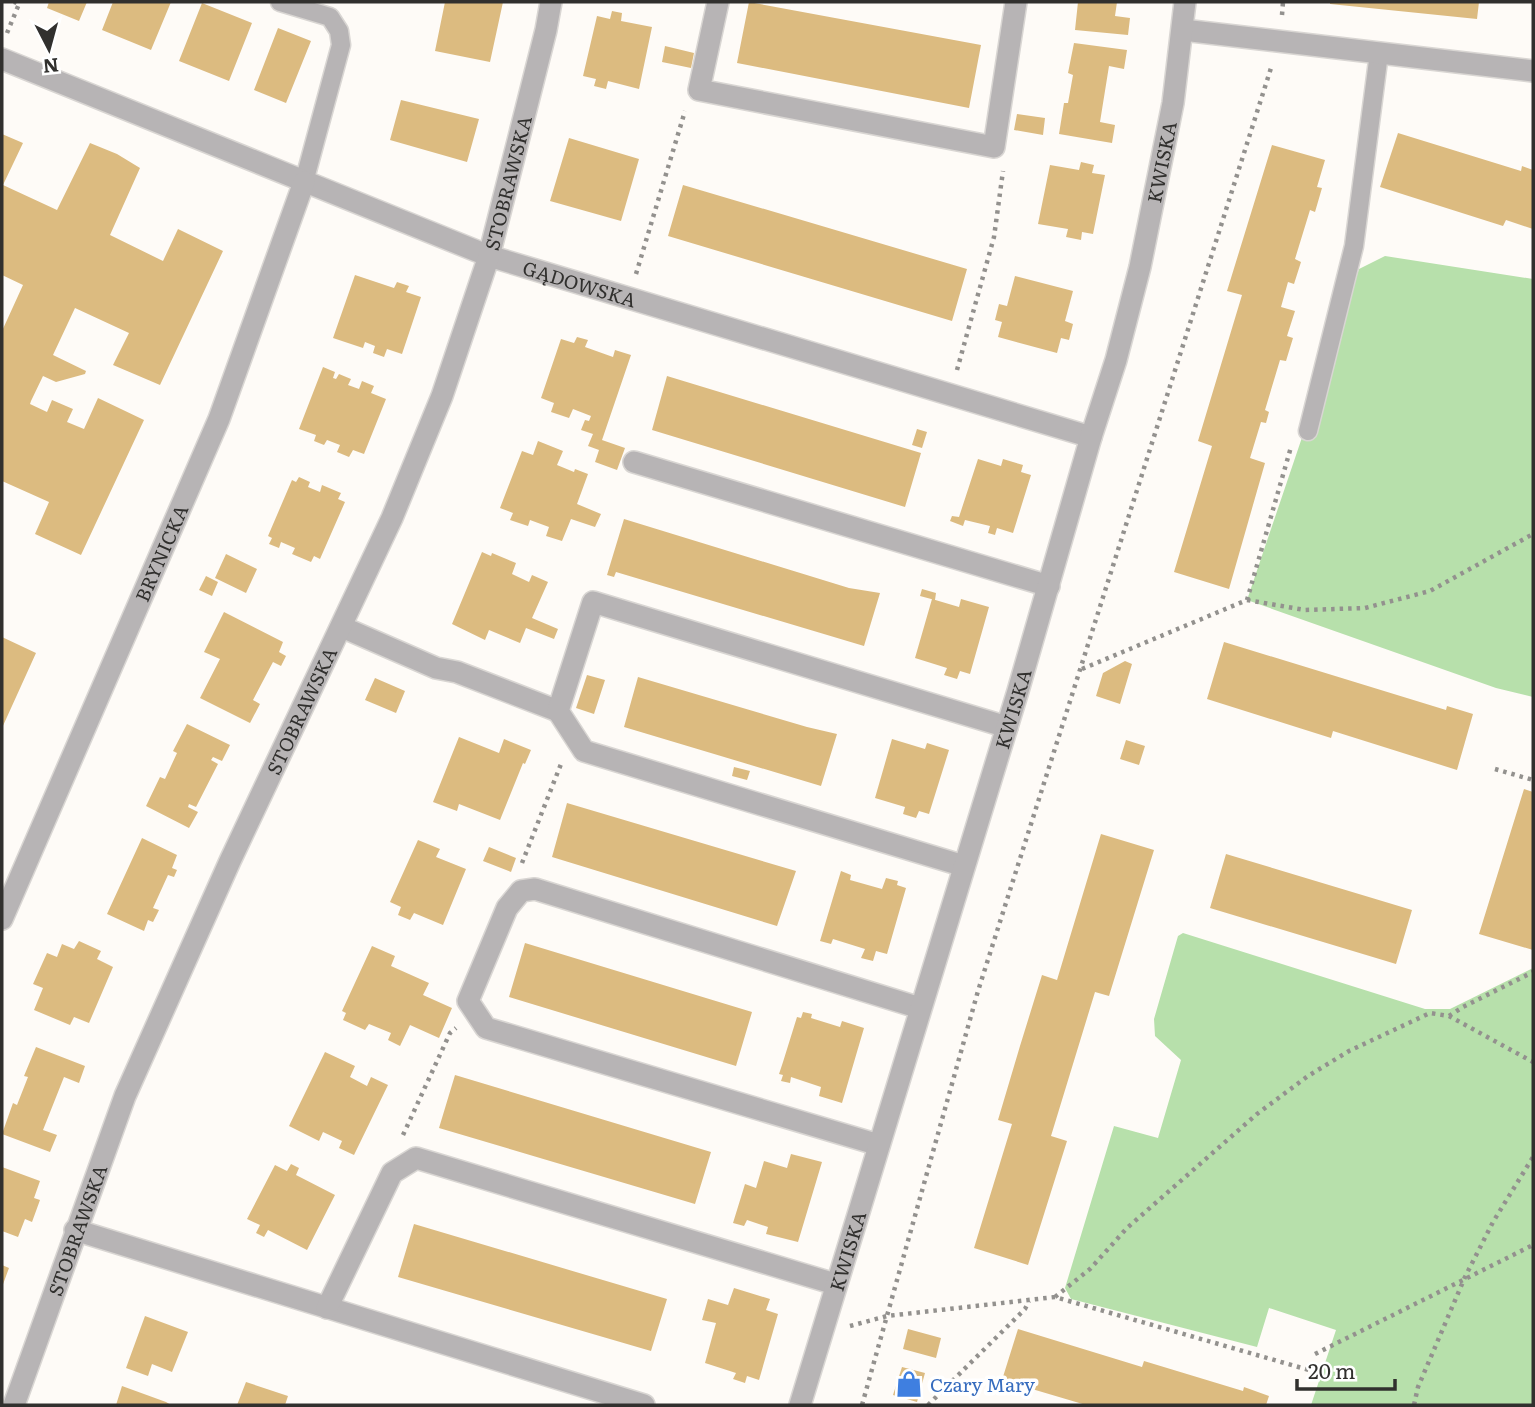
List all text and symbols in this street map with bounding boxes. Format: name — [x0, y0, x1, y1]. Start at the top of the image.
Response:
north arrow — [14, 14, 84, 84]
text: N — [41, 52, 60, 82]
street label: STOBRAWSKA — [477, 113, 538, 253]
street label: KWISKA — [1139, 119, 1183, 205]
street label: GĄDOWSKA — [520, 253, 640, 314]
street label: BRYNICKA — [127, 500, 194, 606]
street label: STOBRAWSKA — [259, 642, 343, 779]
street label: KWISKA — [987, 665, 1038, 752]
street label: STOBRAWSKA — [40, 1160, 113, 1300]
street label: KWISKA — [822, 1208, 872, 1294]
scale bar — [1297, 1348, 1395, 1392]
text: 20 m — [1308, 1354, 1355, 1385]
shop icon: Czary Mary — [894, 1369, 924, 1399]
place label: Czary Mary — [930, 1370, 1035, 1398]

